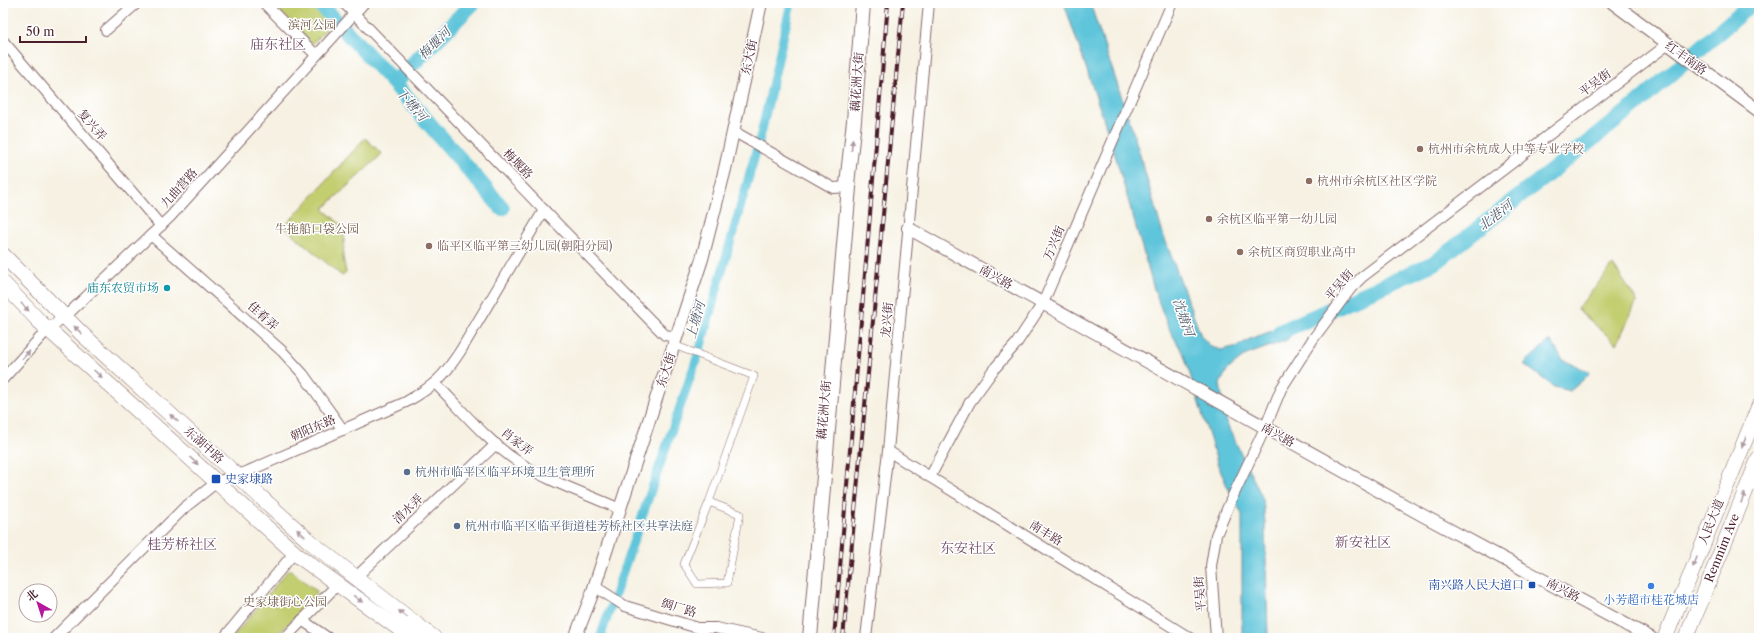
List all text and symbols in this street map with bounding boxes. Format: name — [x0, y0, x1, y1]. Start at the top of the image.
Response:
park label: 滨河公园 — [288, 17, 336, 32]
scale bar — [20, 18, 86, 44]
water label: 梅堰河 — [415, 22, 455, 62]
text: 50 m — [26, 24, 55, 39]
district label: 庙东社区 — [250, 35, 306, 53]
street label: 东大街 — [737, 37, 760, 76]
street label: 红丰南路 — [1662, 37, 1710, 78]
street label: 藕花洲大街 — [847, 51, 866, 112]
street label: 平吴街 — [1576, 65, 1614, 99]
water label: 下塘河 — [393, 84, 432, 125]
street label: 复兴弄 — [75, 106, 110, 143]
one-way arrow — [848, 139, 855, 151]
place label: 杭州市余杭成人中等专业学校 — [1428, 141, 1584, 156]
marker: 杭州市余杭成人中等专业学校 — [1415, 144, 1425, 154]
street label: 梅堰路 — [500, 145, 536, 182]
street label: 九曲营路 — [157, 165, 200, 211]
place label: 杭州市余杭区社区学院 — [1317, 173, 1437, 188]
marker: 杭州市余杭区社区学院 — [1304, 176, 1314, 186]
water label: 北港河 — [1475, 195, 1517, 233]
place label: 余杭区临平第一幼儿园 — [1217, 211, 1337, 226]
marker: 余杭区临平第一幼儿园 — [1204, 214, 1214, 224]
park label: 牛拖船口袋公园 — [275, 221, 359, 236]
street label: 万兴街 — [1040, 222, 1068, 262]
place label: 临平区临平第三幼儿园(朝阳分园) — [437, 238, 613, 253]
marker: 临平区临平第三幼儿园(朝阳分园) — [424, 241, 434, 251]
place label: 余杭区商贸职业高中 — [1248, 244, 1356, 259]
marker: 余杭区商贸职业高中 — [1235, 247, 1245, 257]
street label: 南兴路 — [977, 261, 1016, 292]
street label: 平吴街 — [1321, 265, 1357, 303]
place label: 庙东农贸市场 — [87, 280, 159, 295]
marker: 庙东农贸市场 — [162, 283, 172, 293]
water label: 沈塘河 — [1170, 296, 1199, 340]
water label: 上塘河 — [682, 297, 709, 341]
street label: 佳肴弄 — [245, 298, 282, 333]
street label: 龙兴街 — [877, 300, 896, 339]
one-way arrow — [20, 302, 29, 311]
one-way arrow — [73, 325, 83, 335]
street label: 东大街 — [653, 349, 679, 389]
one-way arrow — [21, 350, 31, 360]
one-way arrow — [93, 369, 103, 379]
street label: 藕花洲大街 — [813, 378, 834, 441]
street label: 朝阳东路 — [288, 411, 338, 444]
one-way arrow — [169, 413, 179, 422]
street label: 南兴路 — [1259, 419, 1298, 450]
street label: 东湖中路 — [181, 423, 227, 466]
street label: 肖家弄 — [499, 425, 536, 459]
one-way arrow — [1741, 436, 1747, 447]
one-way arrow — [189, 457, 199, 466]
place label: 杭州市临平区临平环境卫生管理所 — [415, 464, 595, 479]
marker: 杭州市临平区临平环境卫生管理所 — [402, 467, 412, 477]
place label: 史家埭路 — [225, 471, 273, 486]
marker: 史家埭路 — [210, 473, 222, 485]
street label: 清水弄 — [389, 491, 426, 526]
one-way arrow — [1740, 492, 1746, 504]
street label: 人民大道 — [1695, 497, 1726, 547]
street label: Renmim Ave — [1701, 511, 1742, 584]
street label: 南丰路 — [1027, 517, 1066, 548]
place label: 杭州市临平区临平街道桂芳桥社区共享法庭 — [465, 518, 693, 533]
marker: 杭州市临平区临平街道桂芳桥社区共享法庭 — [452, 521, 462, 531]
one-way arrow — [296, 529, 306, 538]
district label: 新安社区 — [1335, 533, 1391, 551]
district label: 桂芳桥社区 — [147, 535, 217, 553]
district label: 东安社区 — [940, 539, 996, 557]
one-way arrow — [1691, 557, 1697, 569]
street label: 南兴路 — [1544, 574, 1583, 605]
street label: 平吴街 — [1191, 575, 1208, 613]
place label: 南兴路人民大道口 — [1428, 577, 1524, 592]
marker: 南兴路人民大道口 — [1527, 580, 1537, 590]
marker: 小芳超市桂花城店 — [1646, 581, 1656, 591]
north arrow — [18, 583, 58, 623]
text: 北 — [23, 586, 40, 604]
place label: 小芳超市桂花城店 — [1603, 592, 1699, 607]
park label: 史家埭街心公园 — [243, 594, 327, 609]
one-way arrow — [353, 595, 363, 603]
street label: 绸厂路 — [660, 595, 699, 620]
one-way arrow — [398, 610, 409, 618]

